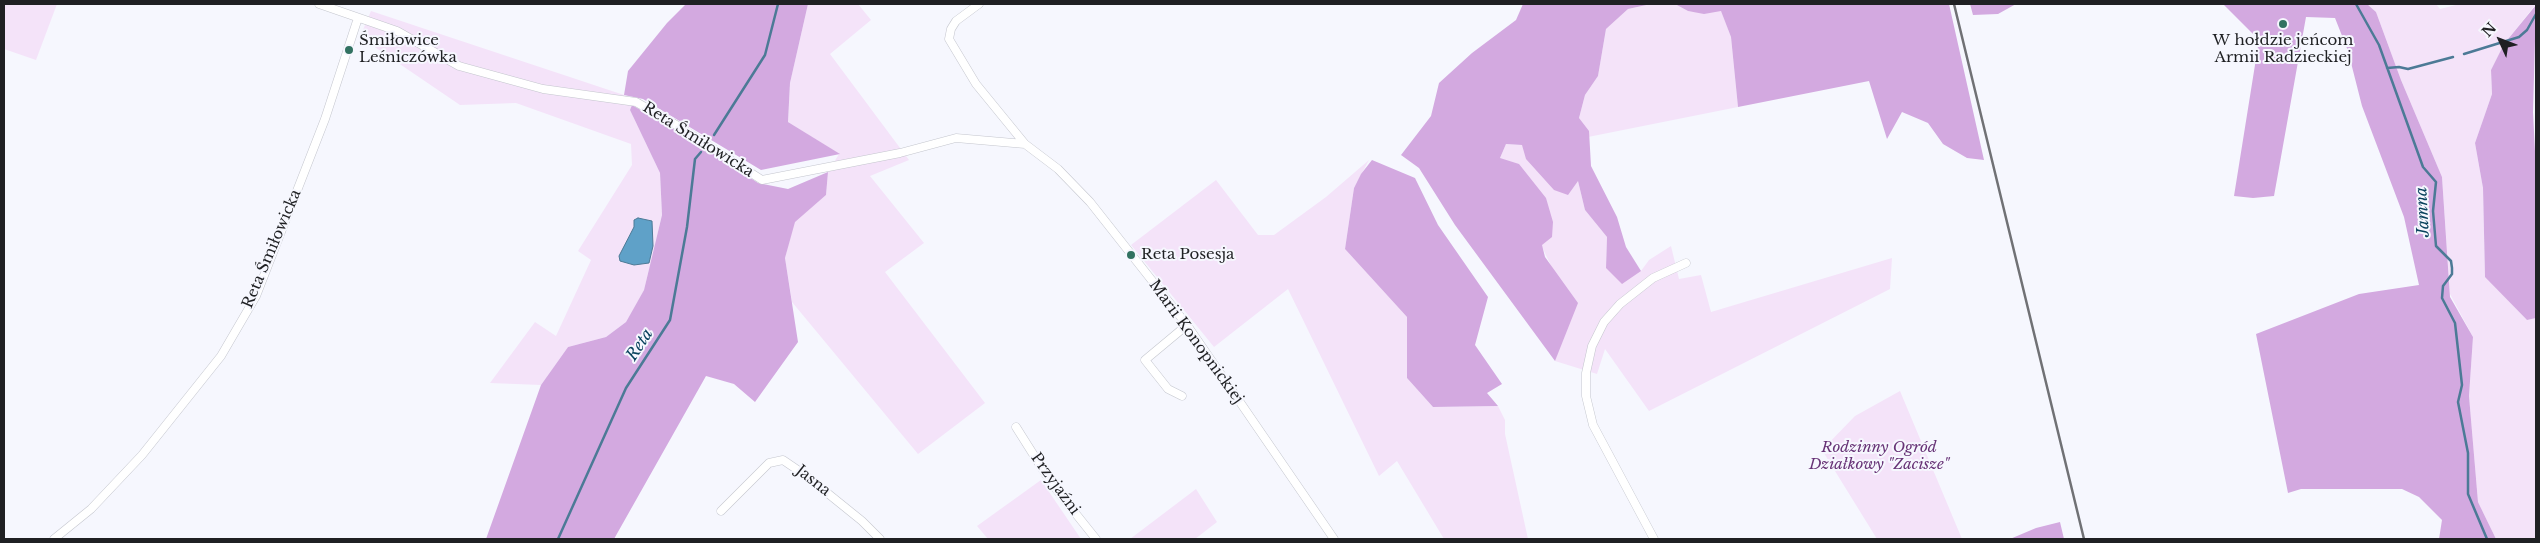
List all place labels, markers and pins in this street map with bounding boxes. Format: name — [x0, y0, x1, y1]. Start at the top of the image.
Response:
marker: W hołdzie jeńcom Armii Radzieckiej — [2277, 18, 2289, 30]
place label: Śmiłowice Leśniczówka — [359, 32, 457, 67]
place label: W hołdzie jeńcom Armii Radzieckiej — [2213, 32, 2353, 67]
marker: Śmiłowice Leśniczówka — [343, 44, 355, 56]
place label: Reta Posesja — [1141, 246, 1234, 264]
marker: Reta Posesja — [1125, 249, 1137, 261]

